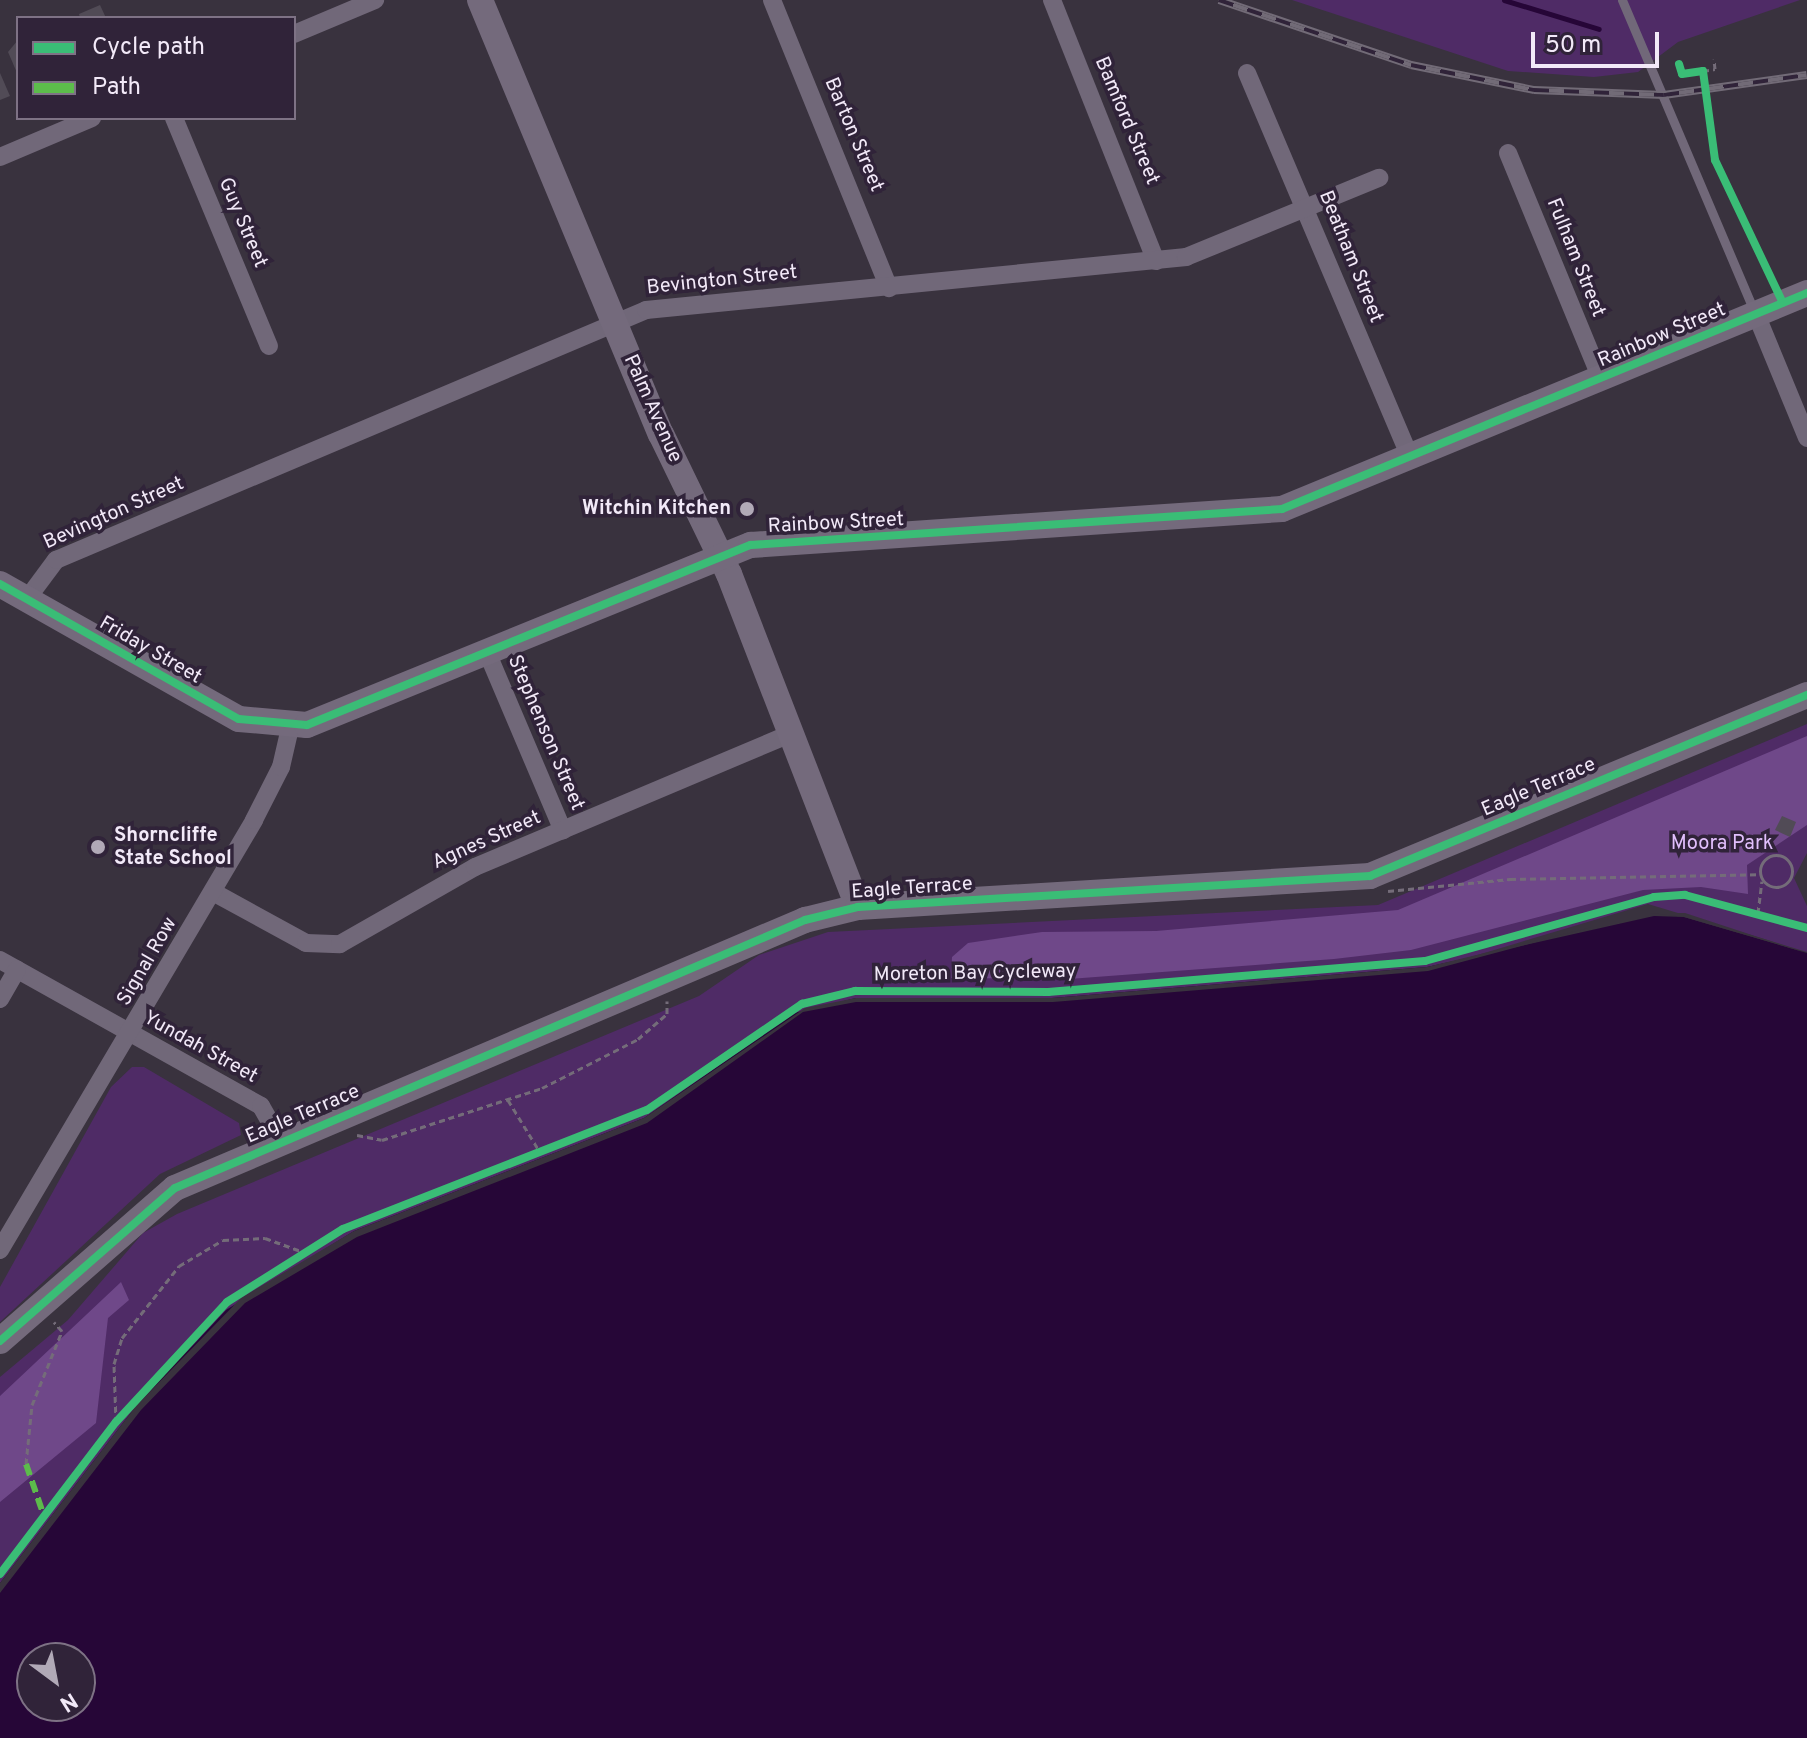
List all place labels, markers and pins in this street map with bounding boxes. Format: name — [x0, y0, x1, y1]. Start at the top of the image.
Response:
place label: Witchin Kitchen — [582, 497, 731, 521]
marker: Witchin Kitchen — [738, 500, 756, 518]
place label: Shorncliffe State School — [114, 824, 232, 871]
marker: Shorncliffe State School — [89, 838, 107, 856]

